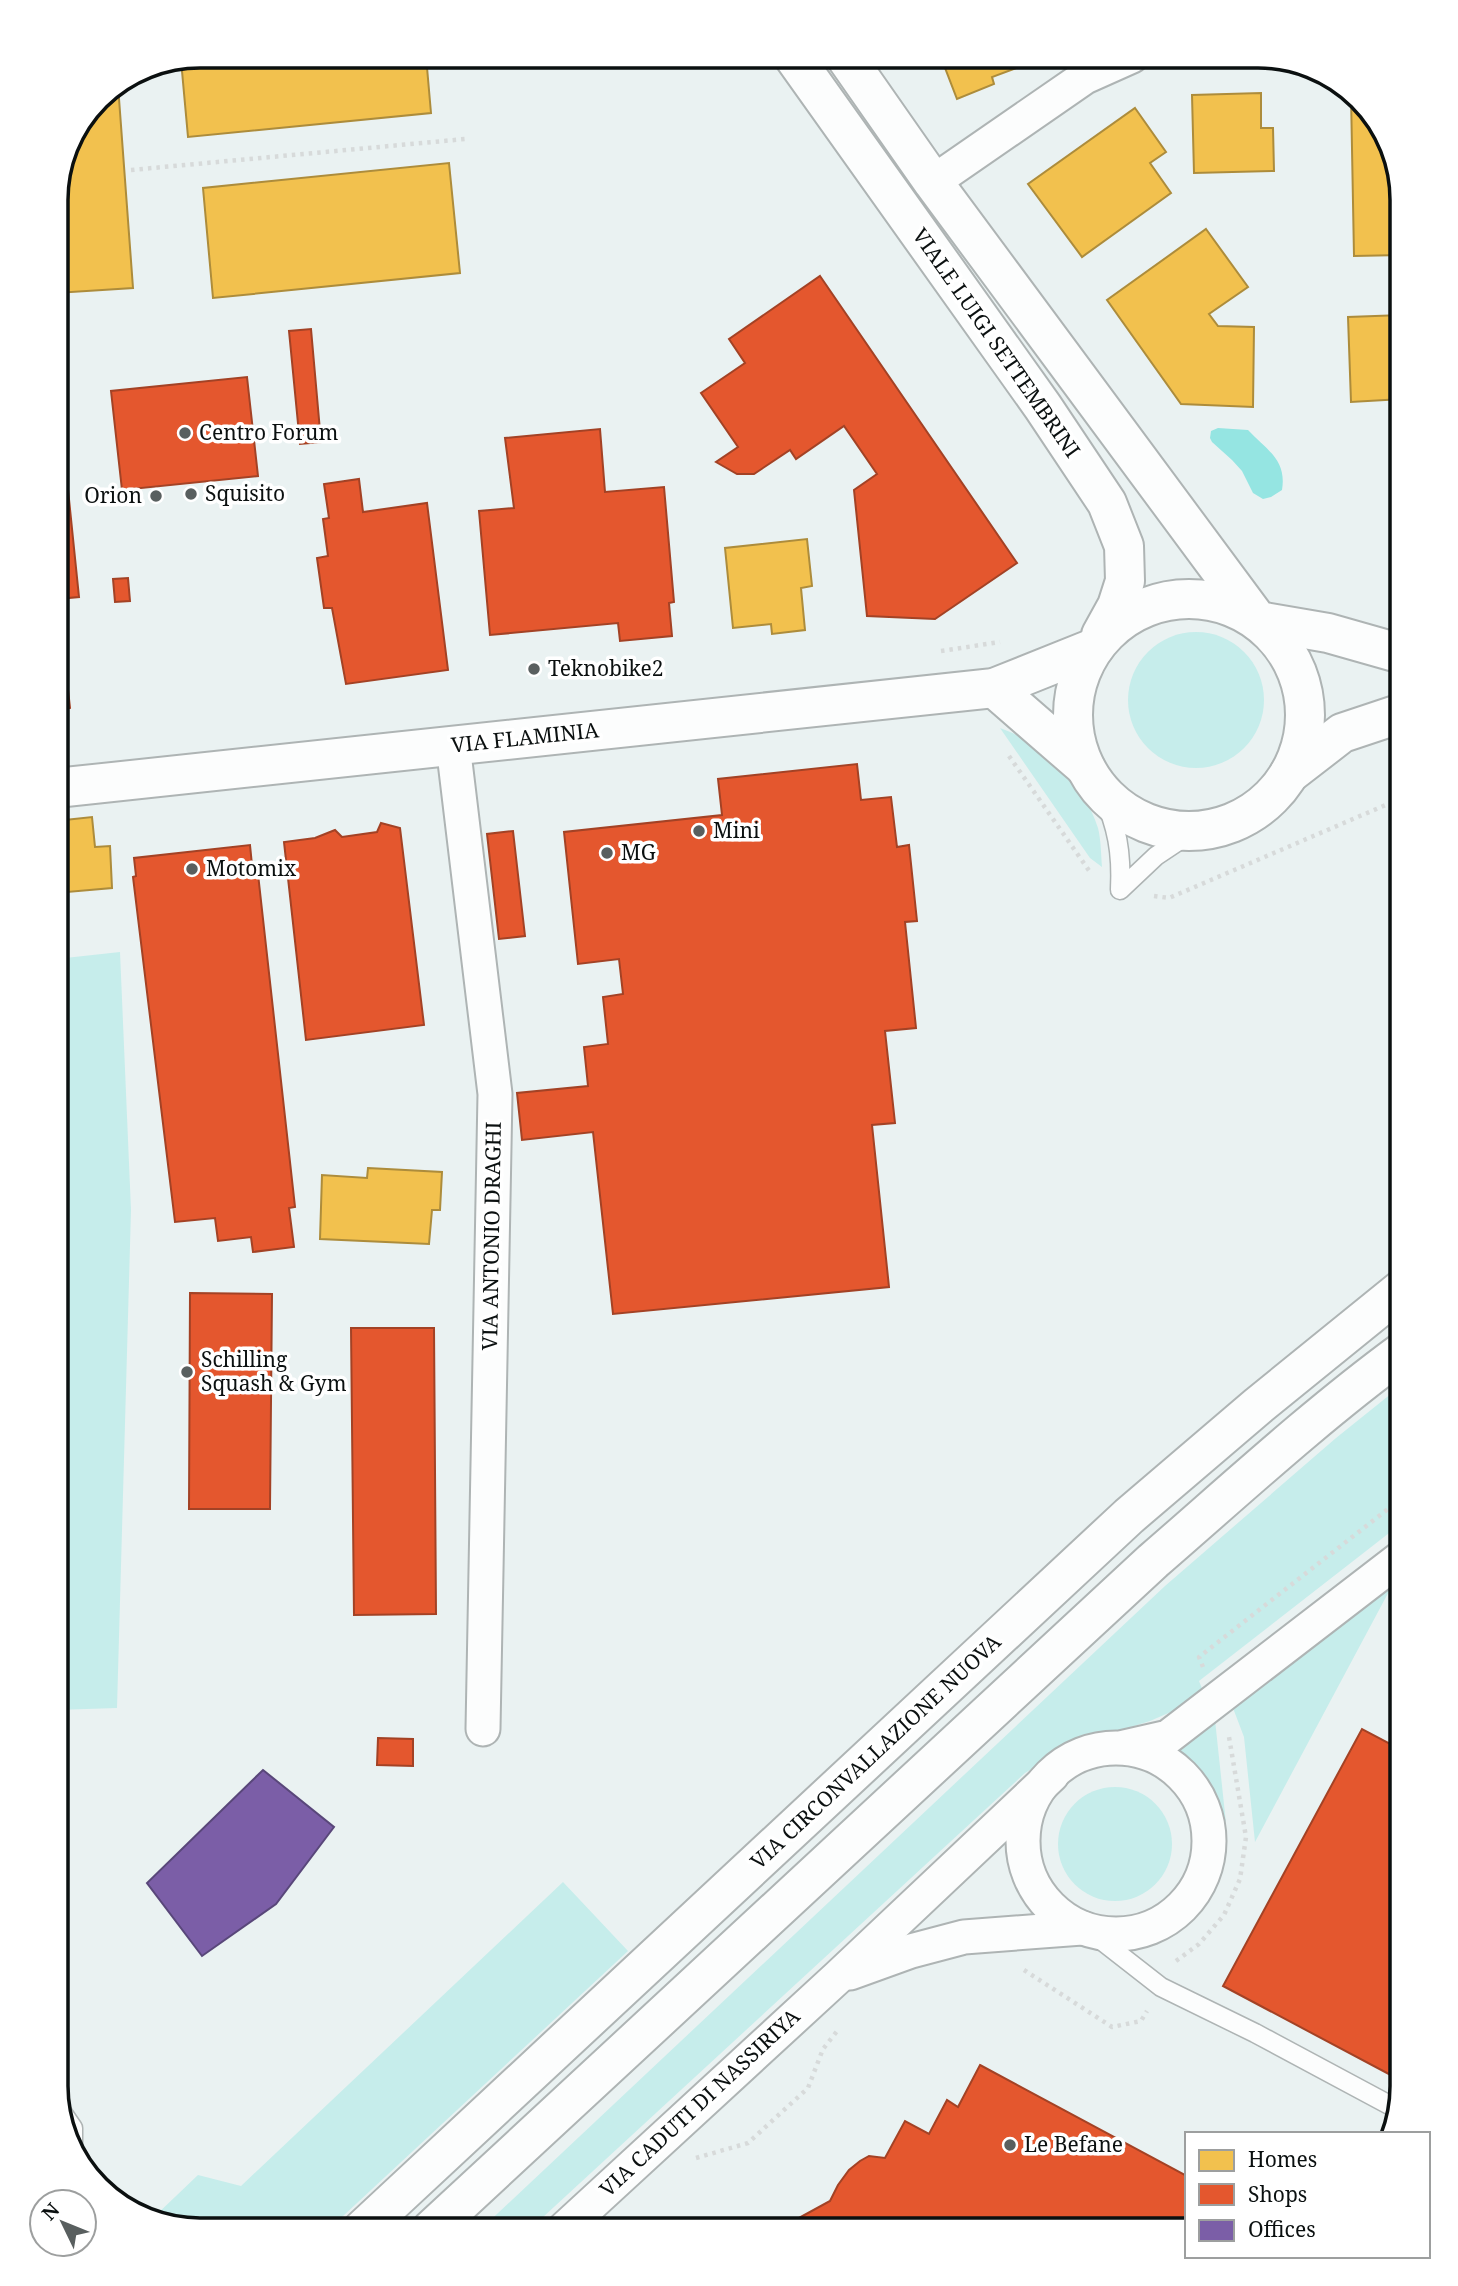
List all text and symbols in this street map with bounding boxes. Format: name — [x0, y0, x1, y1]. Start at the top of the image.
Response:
street label: VIALE LUIGI SETTEMBRINI — [907, 222, 1087, 463]
place label: Centro Forum — [199, 418, 338, 446]
marker: Centro Forum — [177, 425, 193, 441]
place label: Squisito — [205, 479, 285, 507]
place label: Orion — [84, 481, 142, 509]
marker: Squisito — [183, 486, 199, 502]
marker: Orion — [148, 488, 164, 504]
place label: Teknobike2 — [548, 654, 663, 682]
marker: Teknobike2 — [526, 661, 542, 677]
street label: VIA FLAMINIA — [450, 715, 600, 759]
place label: Mini — [713, 816, 760, 844]
marker: Mini — [691, 823, 707, 839]
place label: MG — [621, 838, 656, 866]
marker: MG — [599, 845, 615, 861]
place label: Motomix — [206, 854, 297, 882]
marker: Motomix — [184, 861, 200, 877]
street label: VIA ANTONIO DRAGHI — [475, 1121, 507, 1350]
place label: Schilling Squash & Gym — [201, 1345, 347, 1397]
marker: Schilling Squash & Gym — [179, 1364, 195, 1380]
street label: VIA CIRCONVALLAZIONE NUOVA — [744, 1627, 1007, 1875]
street label: VIA CADUTI DI NASSIRIYA — [593, 2002, 806, 2203]
place label: Le Befane — [1024, 2130, 1123, 2158]
legend — [1185, 2132, 1430, 2258]
marker: Le Befane — [1002, 2137, 1018, 2153]
text: Homes — [1248, 2145, 1317, 2173]
text: Shops — [1248, 2180, 1307, 2208]
north arrow — [28, 2188, 98, 2258]
text: N — [36, 2197, 65, 2226]
text: Offices — [1248, 2215, 1316, 2243]

